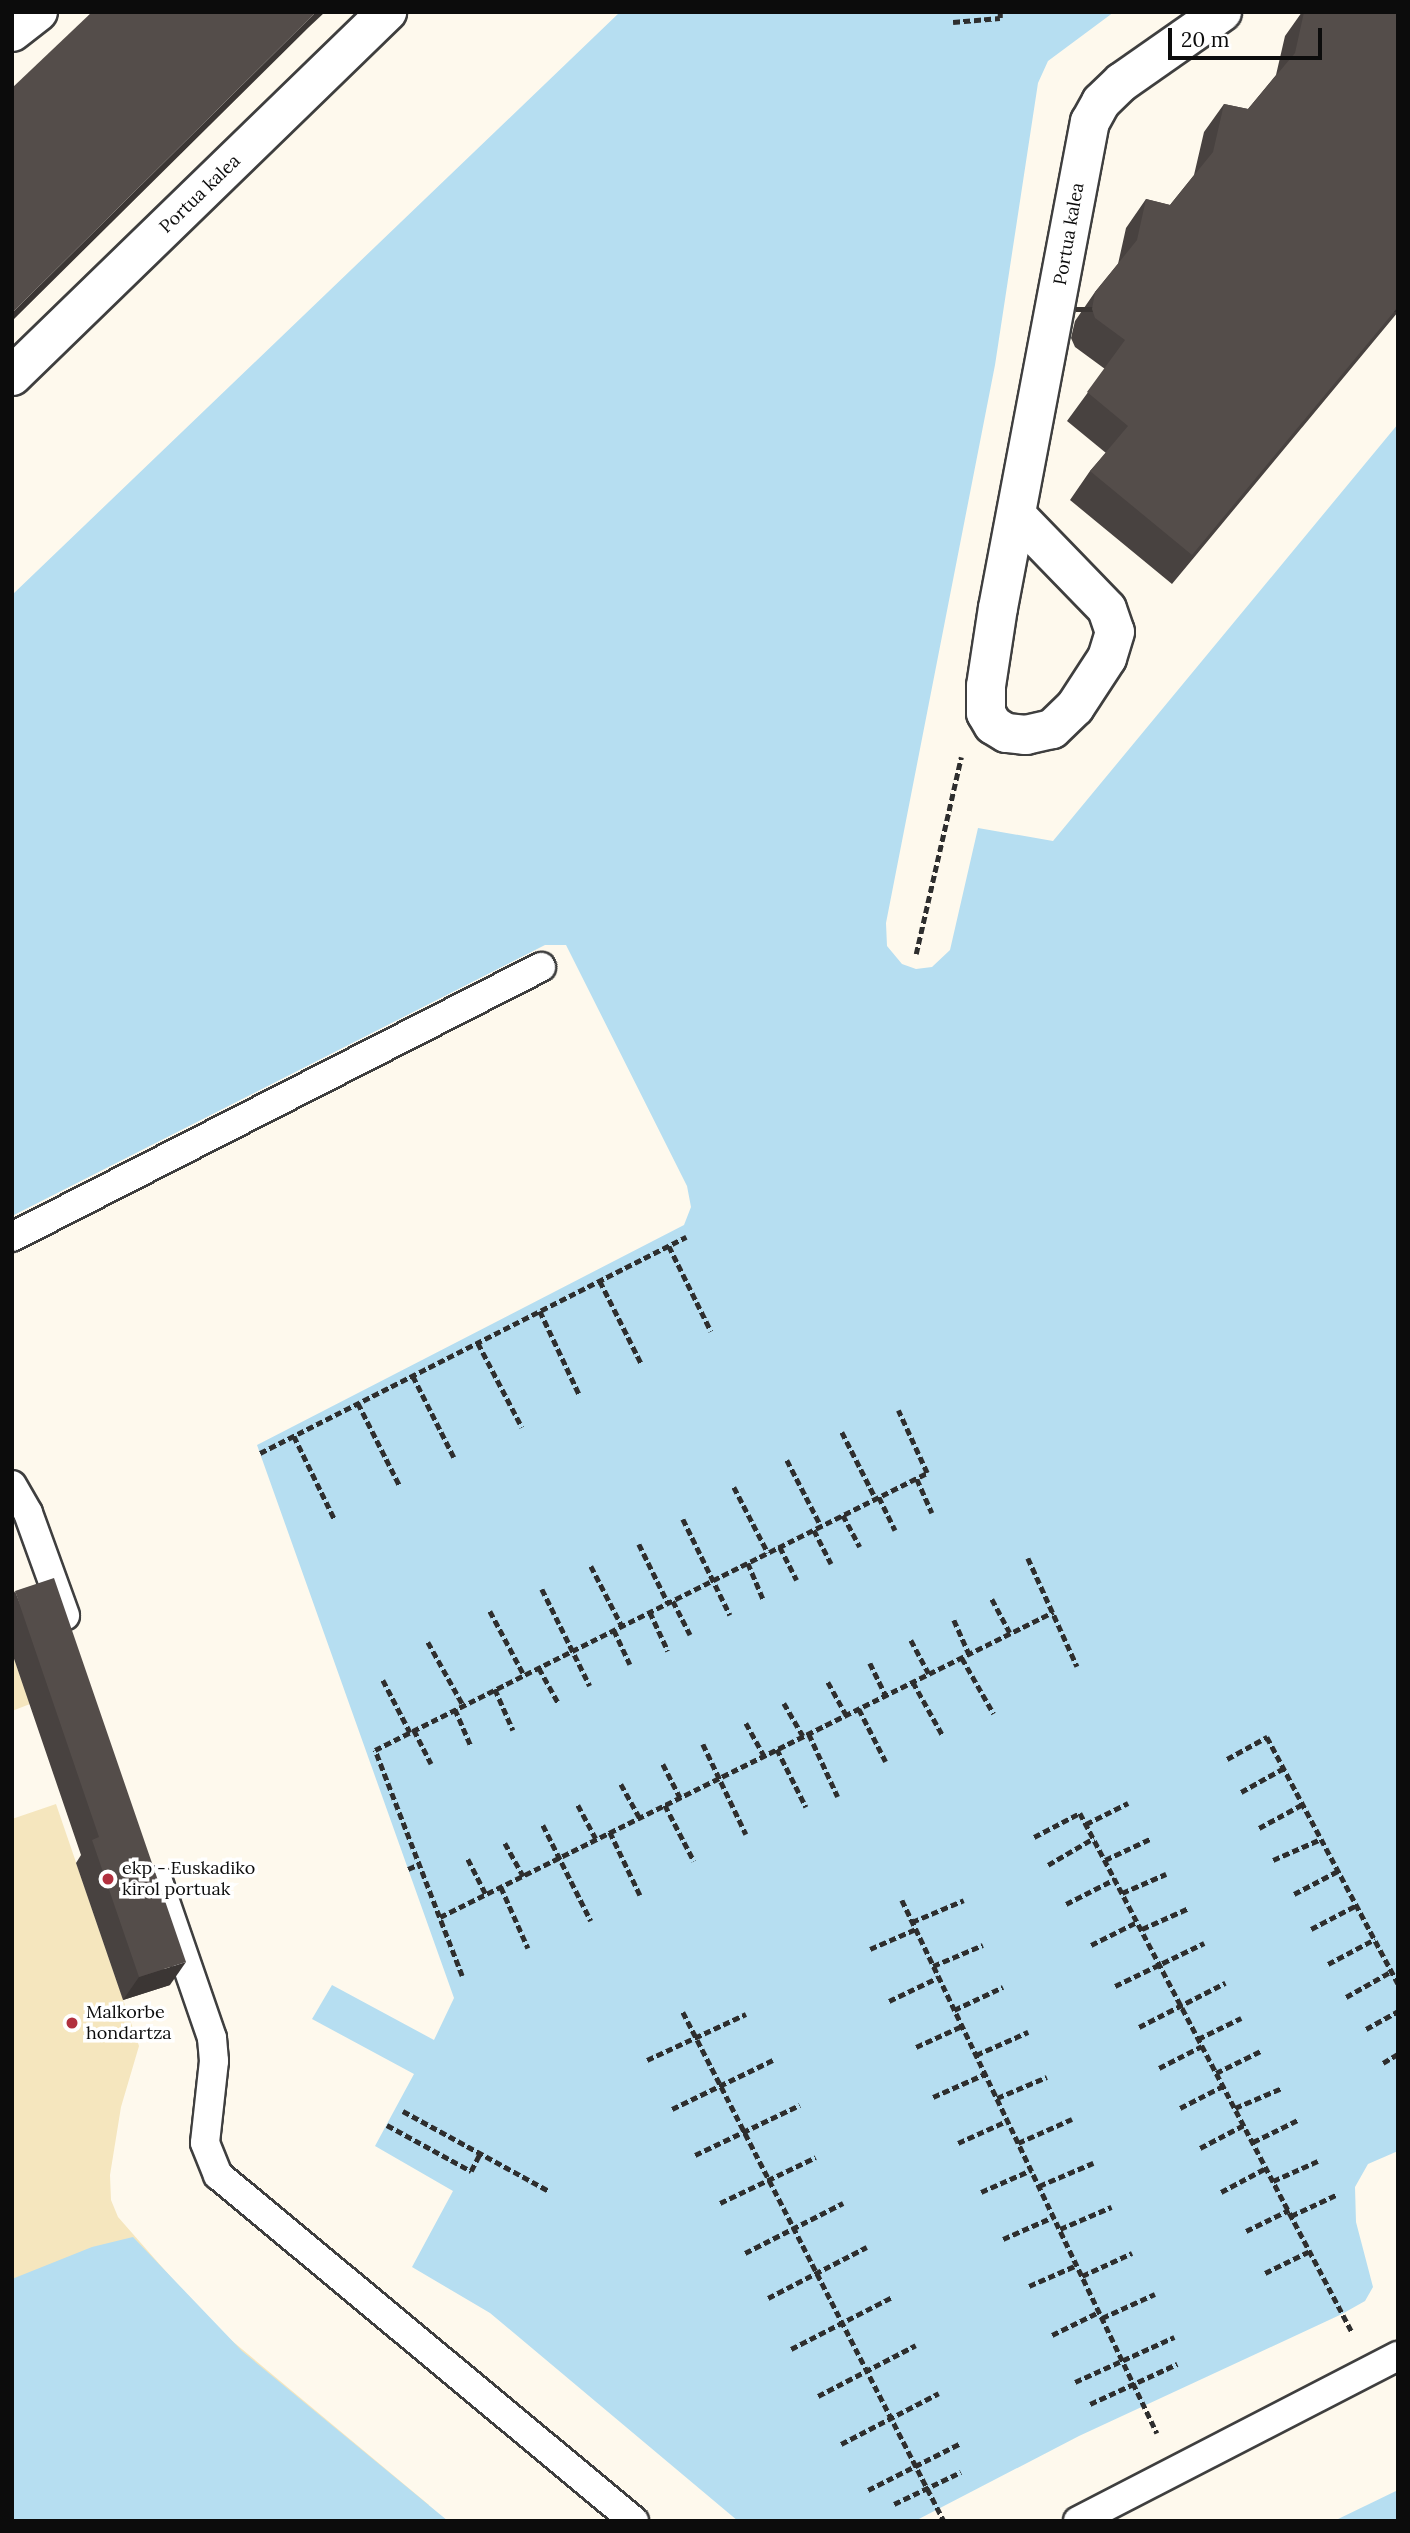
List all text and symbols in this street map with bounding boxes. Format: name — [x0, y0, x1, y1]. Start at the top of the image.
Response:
scale bar — [1172, 14, 1326, 58]
text: 20 m — [1181, 26, 1230, 53]
street label: Portua kalea — [155, 150, 245, 238]
street label: Portua kalea — [1049, 181, 1089, 287]
place label: ekp - Euskadiko kirol portuak — [122, 1858, 255, 1900]
marker: ekp - Euskadiko kirol portuak — [100, 1871, 116, 1887]
place label: Malkorbe hondartza — [86, 2002, 172, 2044]
marker: Malkorbe hondartza — [64, 2015, 80, 2031]

